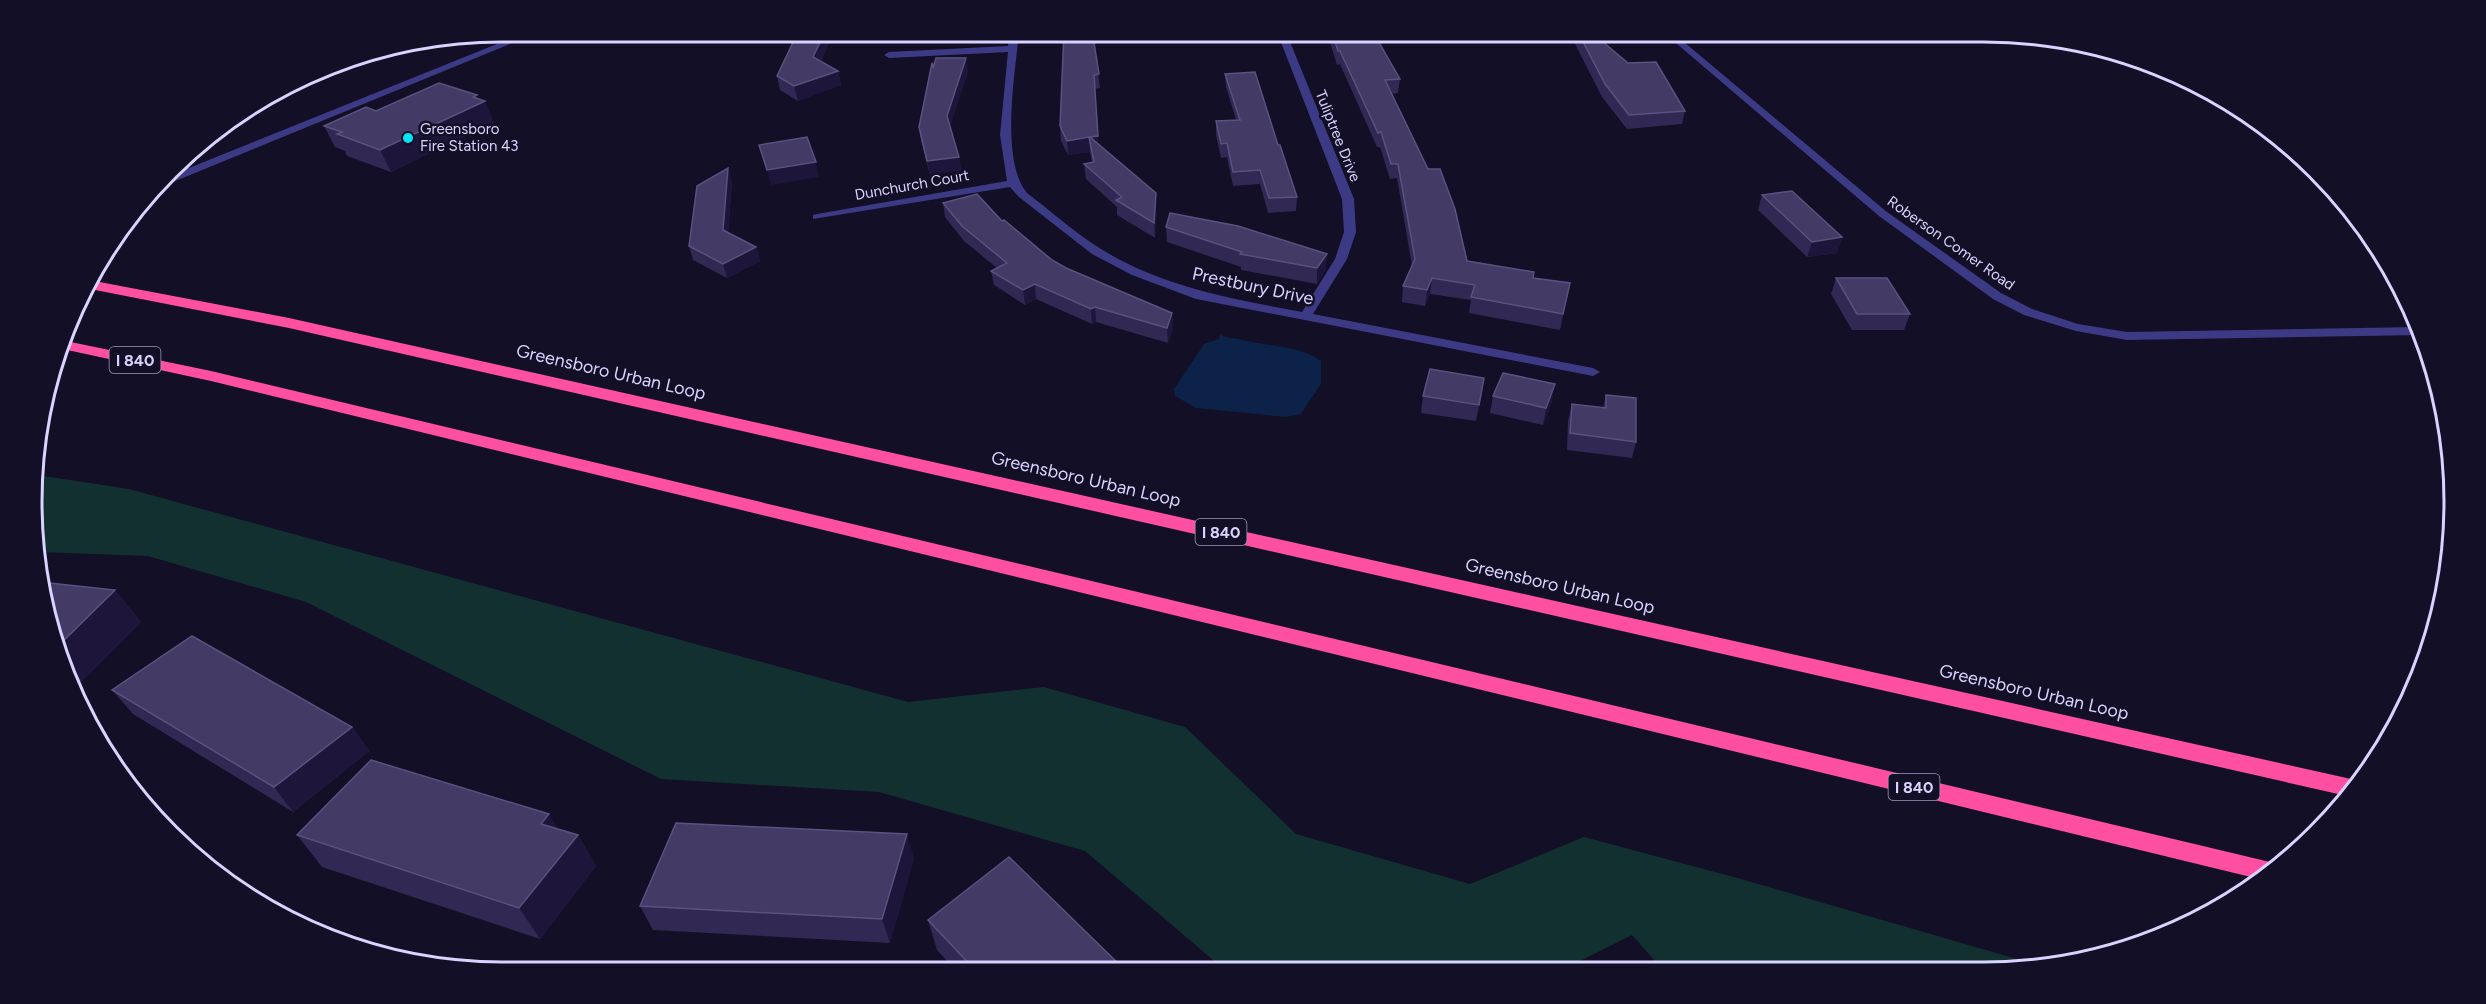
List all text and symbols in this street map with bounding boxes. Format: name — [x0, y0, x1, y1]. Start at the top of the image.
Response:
street label: Tuliptree Drive — [1311, 88, 1365, 184]
place label: Greensboro Fire Station 43 — [420, 120, 518, 155]
marker: Greensboro Fire Station 43 — [401, 131, 415, 145]
street label: Dunchurch Court — [853, 166, 971, 204]
street label: Roberson Comer Road — [1884, 192, 2018, 294]
street label: Prestbury Drive — [1190, 262, 1316, 310]
street label: Greensboro Urban Loop — [514, 339, 708, 405]
road number: I 840 — [110, 347, 160, 373]
street label: Greensboro Urban Loop — [989, 446, 1183, 512]
road number: I 840 — [1196, 519, 1246, 545]
street label: Greensboro Urban Loop — [1463, 553, 1657, 619]
street label: Greensboro Urban Loop — [1937, 659, 2131, 725]
road number: I 840 — [1888, 774, 1940, 800]

